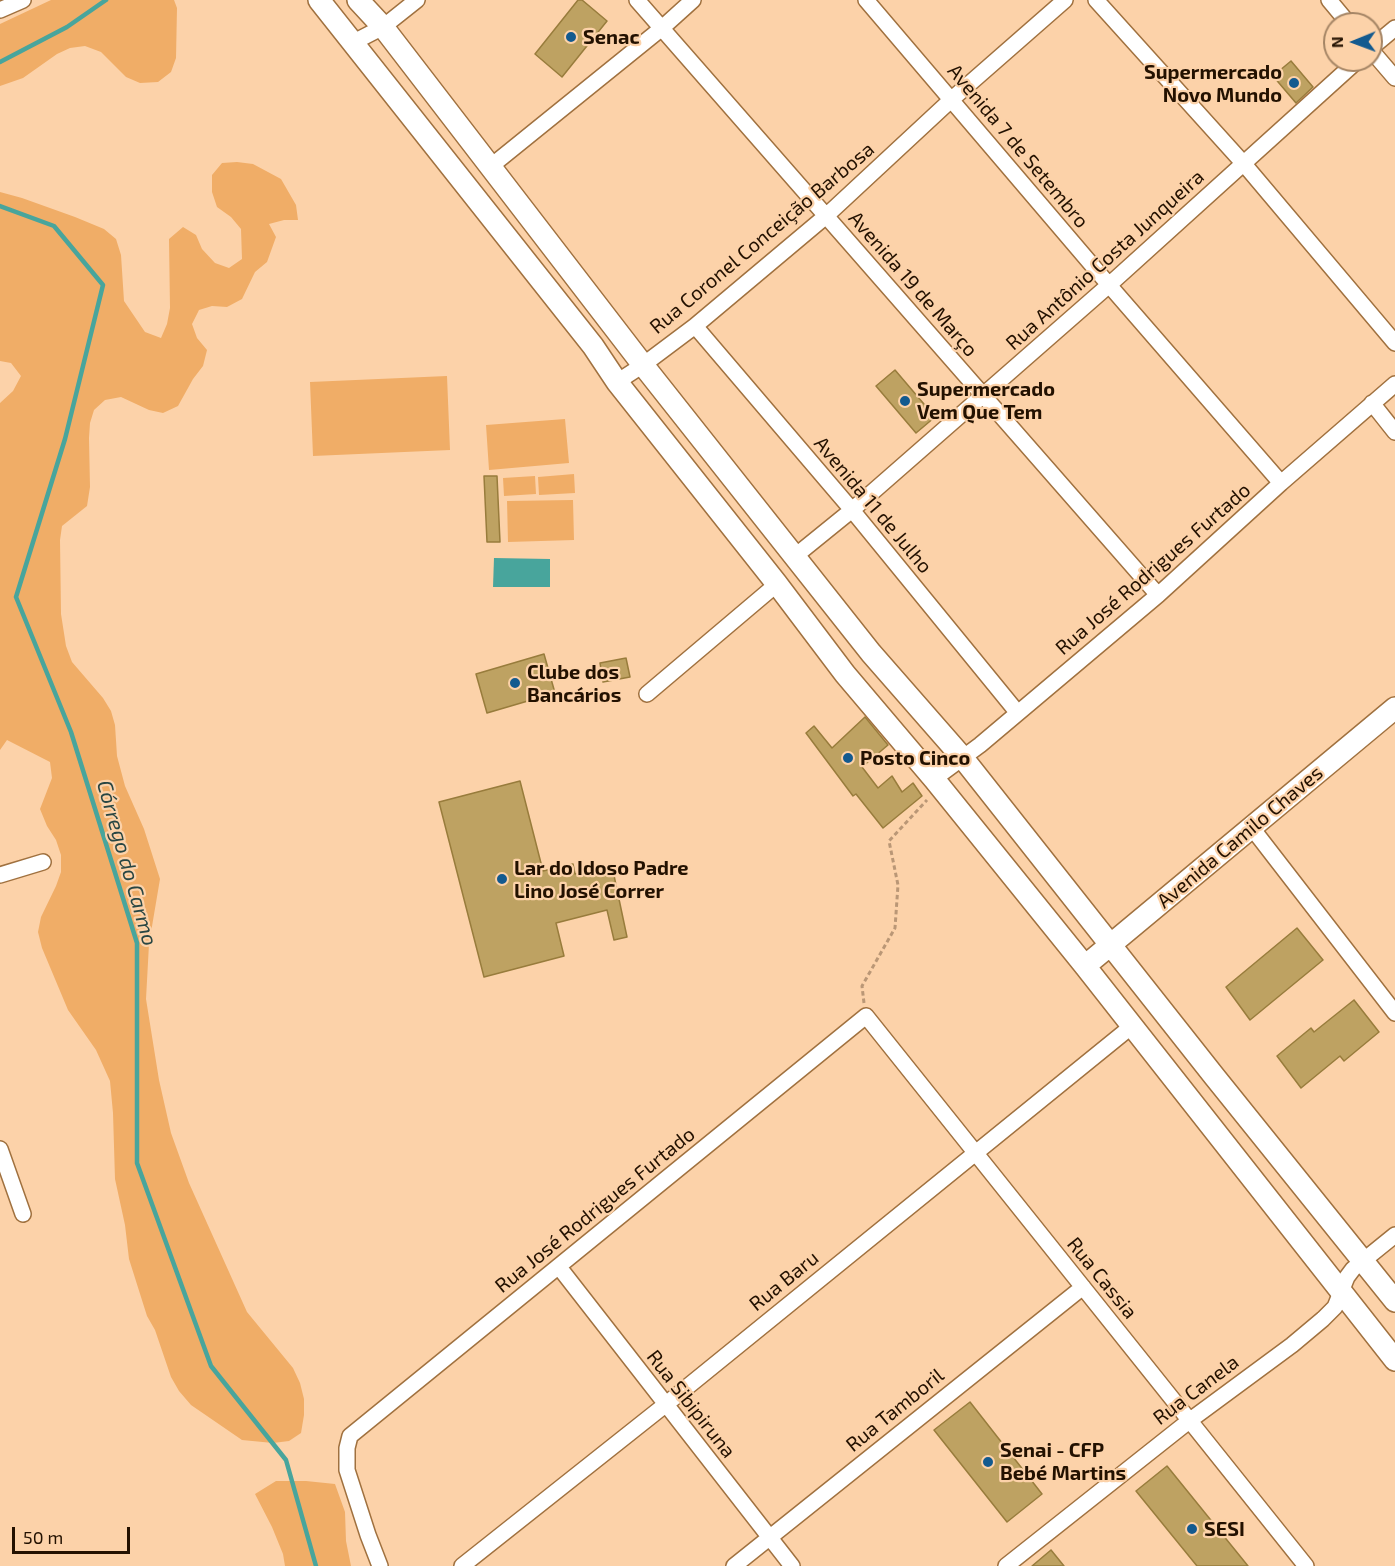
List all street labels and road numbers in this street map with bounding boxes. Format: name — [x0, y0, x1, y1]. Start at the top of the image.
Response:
street label: Avenida 7 de Setembro — [942, 59, 1094, 233]
street label: Rua Coronel Conceição Barbosa — [645, 137, 879, 339]
street label: Rua Antônio Costa Junqueira — [1001, 165, 1209, 355]
street label: Avenida 19 de Março — [843, 206, 983, 362]
street label: Avenida 11 de Julho — [809, 432, 937, 578]
street label: Rua José Rodrigues Furtado — [1051, 478, 1255, 660]
street label: Avenida Camilo Chaves — [1152, 761, 1328, 913]
street label: Rua José Rodrigues Furtado — [490, 1122, 700, 1298]
street label: Rua Cassia — [1062, 1232, 1142, 1324]
street label: Rua Baru — [745, 1246, 823, 1316]
street label: Rua Sibipiruna — [641, 1345, 741, 1463]
street label: Rua Canela — [1149, 1350, 1243, 1430]
street label: Rua Tamboril — [841, 1363, 949, 1457]

